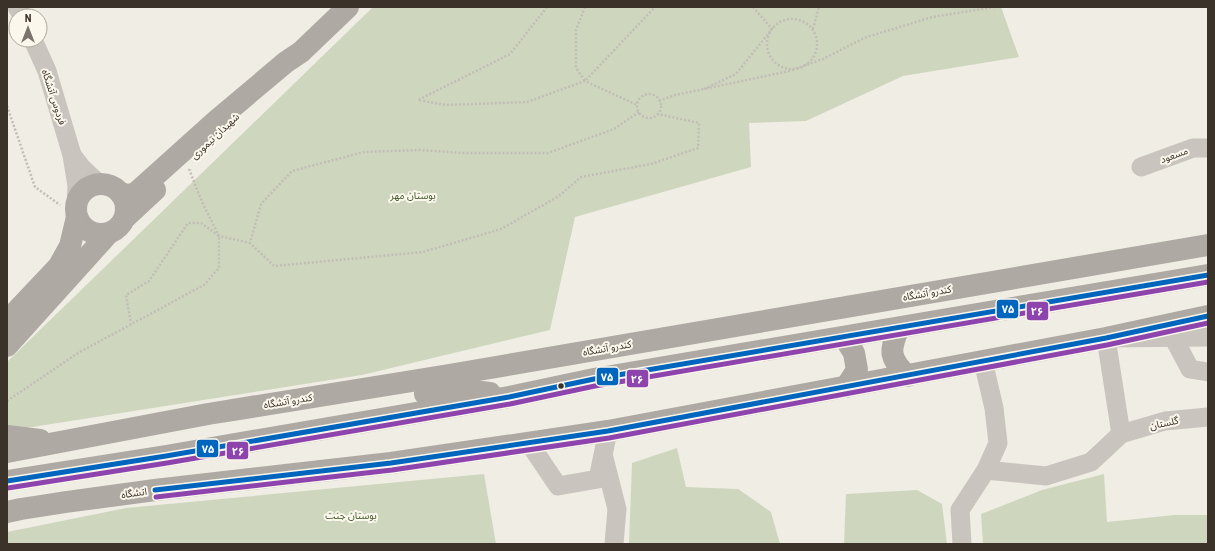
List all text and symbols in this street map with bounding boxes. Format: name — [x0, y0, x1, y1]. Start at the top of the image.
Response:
north arrow — [8, 8, 48, 48]
text: N — [25, 12, 32, 25]
street label: فردوس آتشگاه — [39, 68, 68, 127]
street label: شهیدان تیموری — [189, 111, 242, 162]
street label: مسعود — [1159, 145, 1190, 166]
park label: بوستان مهر — [389, 190, 436, 202]
street label: کندرو آتشگاه — [902, 283, 953, 304]
line badge: ۷۵ — [996, 299, 1019, 319]
line badge: ۲۶ — [1026, 301, 1049, 321]
text: ۷۵ — [1002, 303, 1014, 316]
text: ۲۶ — [1031, 305, 1043, 318]
street label: کندرو آتشگاه — [582, 338, 633, 359]
line badge: ۷۵ — [596, 367, 619, 386]
line badge: ۲۶ — [626, 369, 649, 388]
text: ۷۵ — [601, 371, 613, 384]
text: ۲۶ — [631, 373, 643, 386]
unlabelled marker — [556, 381, 566, 391]
street label: کندرو آتشگاه — [263, 392, 314, 411]
street label: گلستان — [1149, 414, 1180, 431]
line badge: ۷۵ — [196, 439, 219, 458]
line badge: ۲۶ — [226, 441, 249, 460]
text: ۷۵ — [202, 443, 214, 456]
text: ۲۶ — [232, 445, 244, 458]
street label: اتشگاه — [120, 486, 148, 500]
park label: بوستان جنت — [325, 510, 377, 522]

